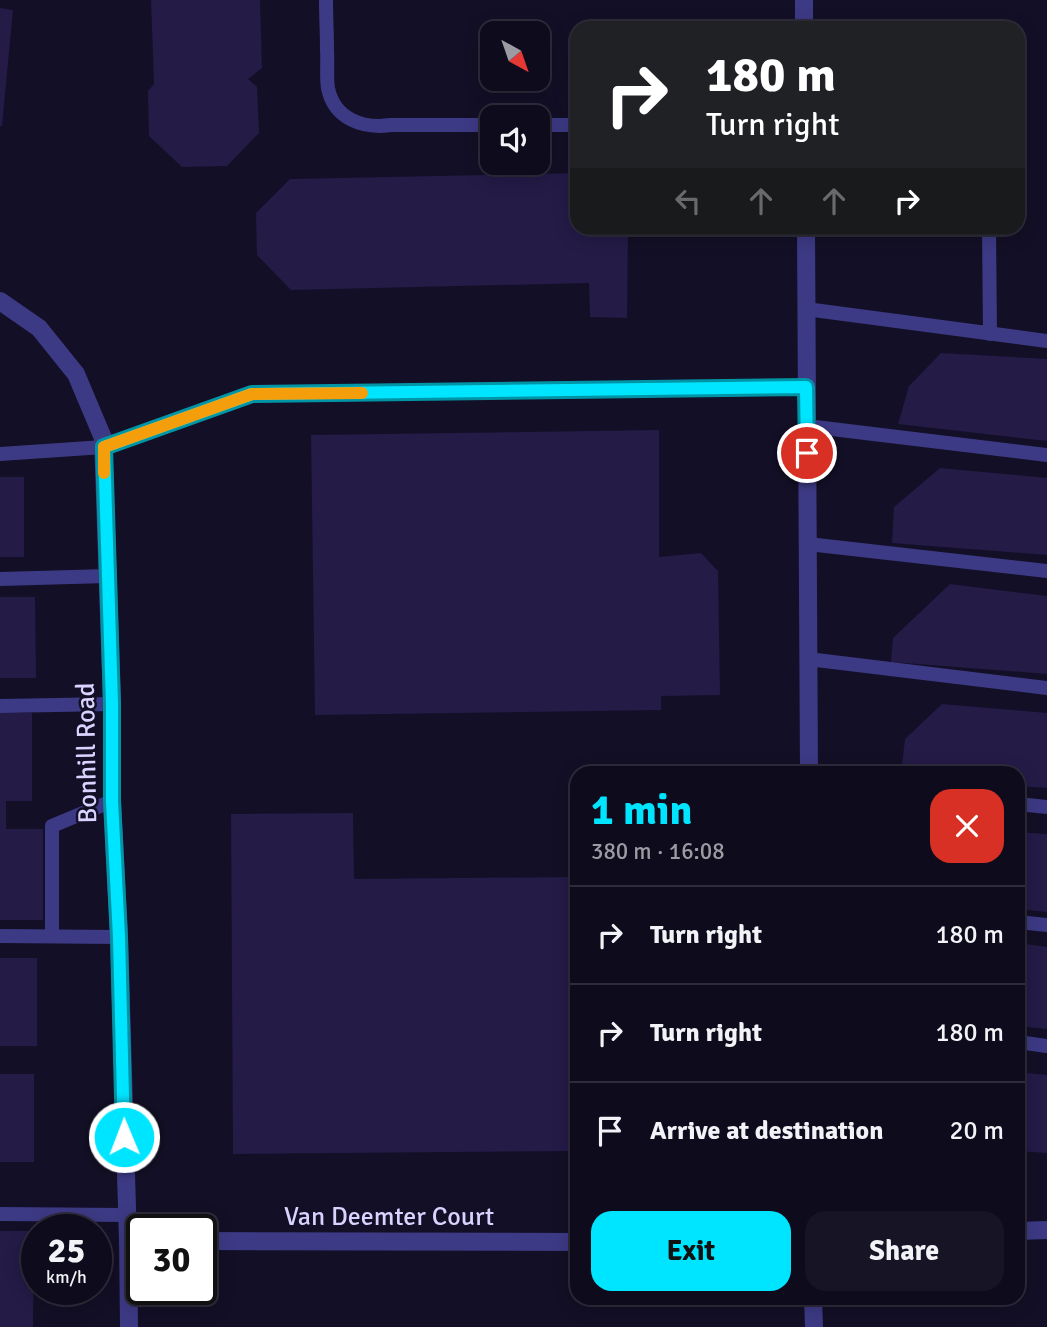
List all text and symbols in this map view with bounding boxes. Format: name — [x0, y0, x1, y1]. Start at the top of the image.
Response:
north arrow — [480, 21, 550, 91]
map controls — [480, 21, 550, 175]
text: 180 m — [706, 45, 836, 105]
icon: right — [591, 49, 682, 140]
button: sound — [480, 105, 550, 175]
text: Turn right — [706, 105, 839, 144]
icon: left — [669, 182, 707, 220]
icon: ahead — [742, 182, 780, 220]
icon: ahead — [815, 182, 853, 220]
icon: right — [888, 182, 926, 220]
pin — [777, 423, 837, 483]
icon: arrive — [788, 434, 826, 472]
street label: Bonhill Road — [70, 682, 104, 824]
text: 1 min — [591, 785, 692, 836]
button: close — [930, 789, 1004, 863]
text: 380 m · 16:08 — [591, 837, 725, 866]
icon: right — [591, 916, 629, 954]
text: Turn right — [650, 919, 762, 951]
text: 180 m — [935, 919, 1004, 951]
icon: right — [591, 1014, 629, 1052]
text: Turn right — [650, 1017, 762, 1049]
text: 180 m — [935, 1017, 1004, 1049]
position arrow — [87, 1100, 161, 1174]
icon: arrive — [591, 1112, 629, 1150]
text: Arrive at destination — [650, 1115, 883, 1147]
text: 20 m — [949, 1115, 1004, 1147]
street label: Van Deemter Court — [284, 1201, 494, 1233]
button: Exit — [591, 1211, 791, 1291]
button: Share — [805, 1211, 1004, 1291]
speed limit sign: 30 — [126, 1214, 217, 1305]
text: 25 — [48, 1229, 85, 1272]
text: km/h — [46, 1266, 87, 1288]

